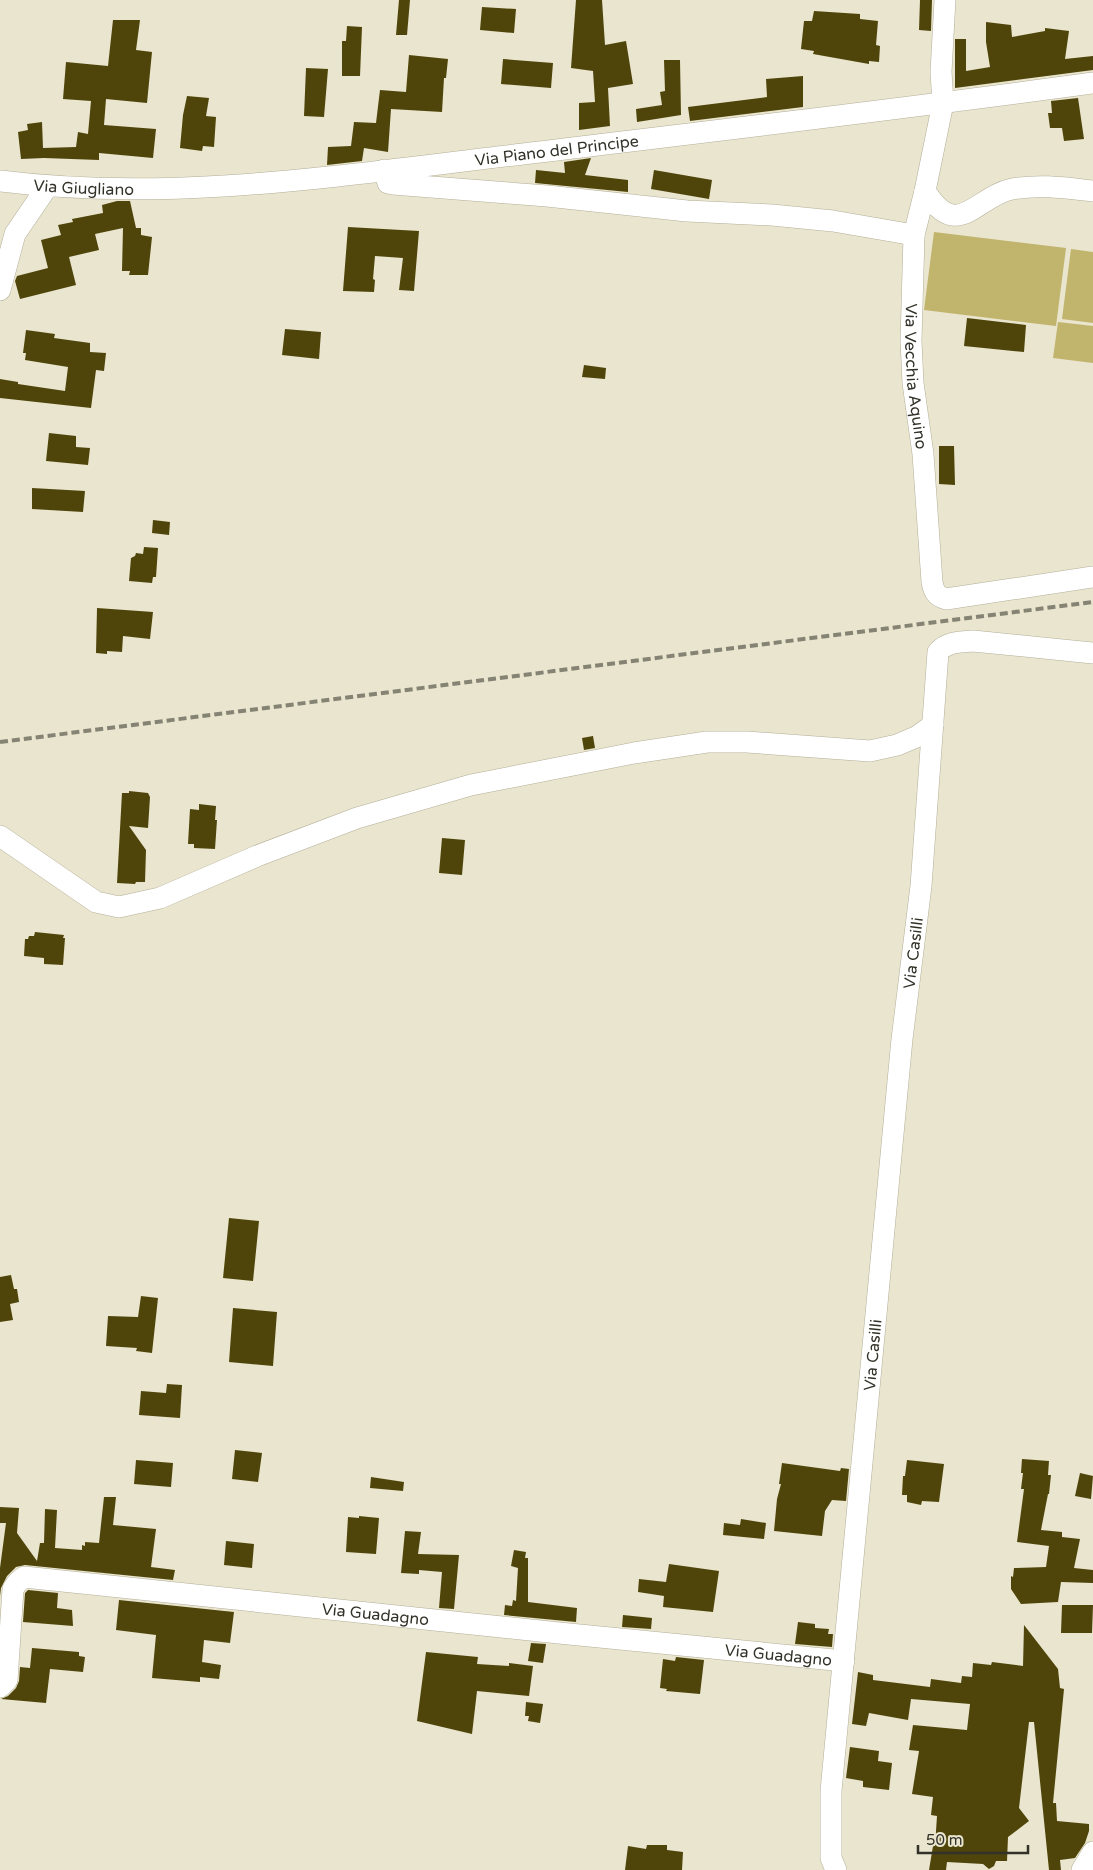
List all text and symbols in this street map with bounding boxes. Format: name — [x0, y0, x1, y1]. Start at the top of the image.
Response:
street label: Via Piano del Principe — [474, 131, 640, 171]
street label: Via Giugliano — [33, 176, 134, 200]
street label: Via Vecchia Aquino — [900, 303, 931, 451]
street label: Via Casilli — [899, 916, 928, 990]
street label: Via Casilli — [860, 1318, 886, 1392]
street label: Via Guadagno — [321, 1599, 430, 1630]
street label: Via Guadagno — [724, 1640, 833, 1671]
scale bar — [918, 1822, 1028, 1854]
text: 50 m — [926, 1831, 963, 1849]

